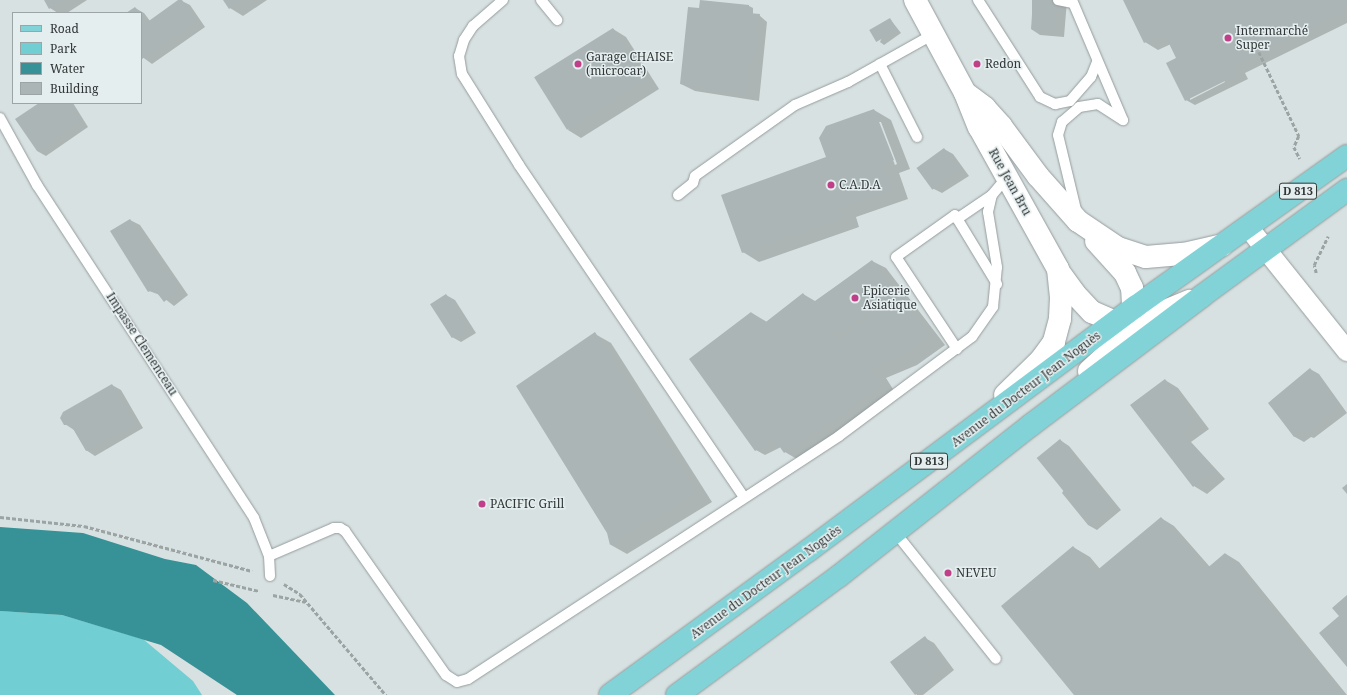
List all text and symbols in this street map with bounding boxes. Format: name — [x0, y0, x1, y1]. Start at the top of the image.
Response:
legend — [12, 12, 142, 104]
text: Road — [50, 20, 79, 37]
place label: Intermarché Super — [1236, 24, 1308, 52]
marker: Intermarché Super — [1223, 33, 1233, 43]
text: Park — [50, 40, 77, 57]
place label: Garage CHAISE (microcar) — [586, 50, 673, 78]
place label: Redon — [985, 57, 1021, 71]
marker: Garage CHAISE (microcar) — [573, 59, 583, 69]
marker: Redon — [972, 59, 982, 69]
text: Water — [50, 60, 85, 77]
text: Building — [50, 80, 98, 97]
street label: Rue Jean Bru — [986, 146, 1034, 218]
place label: C.A.D.A — [839, 178, 881, 192]
marker: C.A.D.A — [826, 180, 836, 190]
road number: D 813 — [1279, 182, 1317, 200]
place label: Epicerie Asiatique — [863, 284, 917, 312]
street label: Impasse Clemenceau — [103, 290, 181, 398]
marker: Epicerie Asiatique — [850, 293, 860, 303]
street label: Avenue du Docteur Jean Noguès — [949, 328, 1103, 450]
road number: D 813 — [910, 452, 948, 470]
place label: PACIFIC Grill — [490, 497, 564, 511]
marker: PACIFIC Grill — [477, 499, 487, 509]
street label: Avenue du Docteur Jean Noguès — [688, 522, 844, 642]
place label: NEVEU — [956, 566, 997, 580]
marker: NEVEU — [943, 568, 953, 578]

